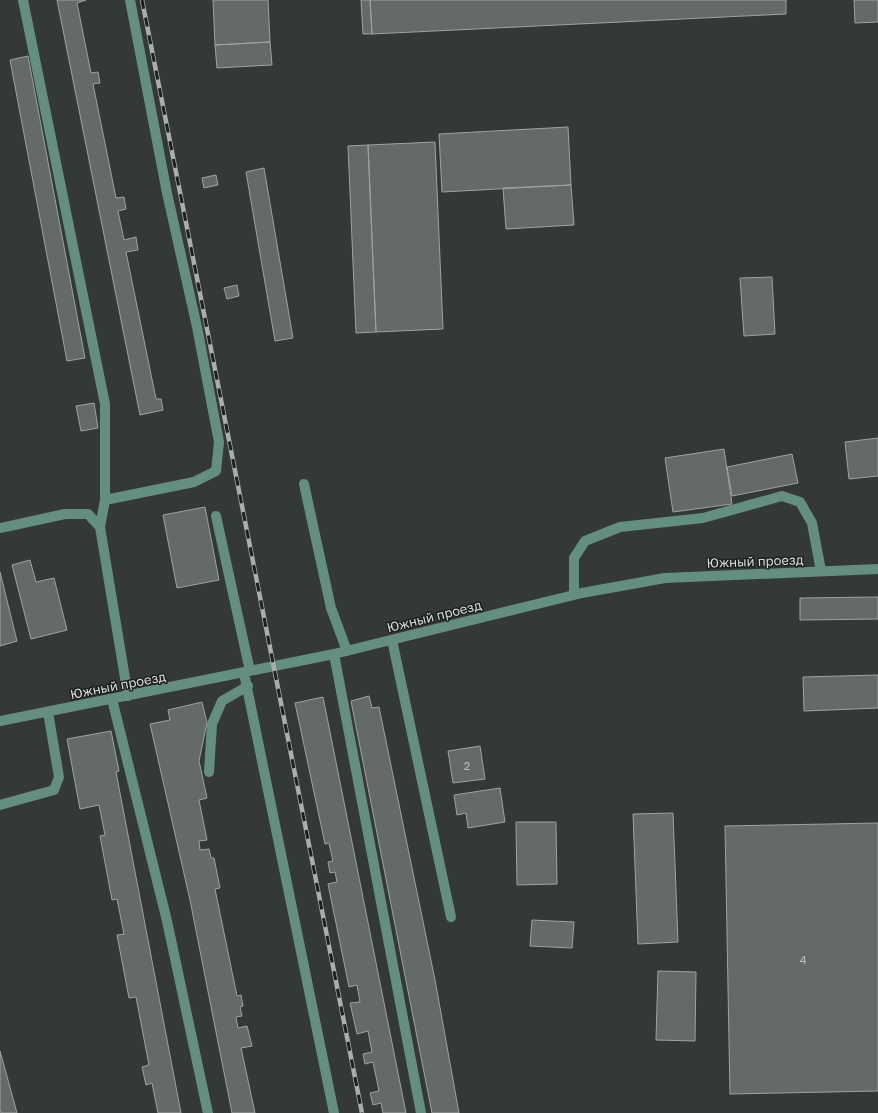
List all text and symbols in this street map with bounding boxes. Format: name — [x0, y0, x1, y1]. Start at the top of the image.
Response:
street label: Южный проезд — [706, 551, 804, 571]
street label: Южный проезд — [385, 596, 483, 636]
street label: Южный проезд — [69, 668, 167, 702]
house number: 2 — [464, 759, 470, 772]
house number: 4 — [800, 953, 807, 966]

